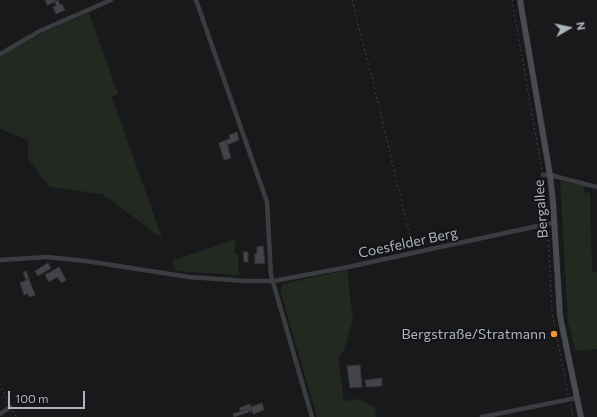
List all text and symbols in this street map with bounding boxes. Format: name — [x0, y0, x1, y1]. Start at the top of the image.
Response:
north arrow — [549, 8, 589, 48]
text: N — [574, 21, 588, 31]
street label: Bergallee — [531, 179, 551, 239]
street label: Coesfelder Berg — [357, 224, 459, 262]
place label: Bergstraße/Stratmann — [402, 326, 546, 342]
marker: Bergstraße/Stratmann — [549, 329, 559, 339]
scale bar — [10, 383, 87, 409]
text: 100 m — [15, 391, 49, 405]

